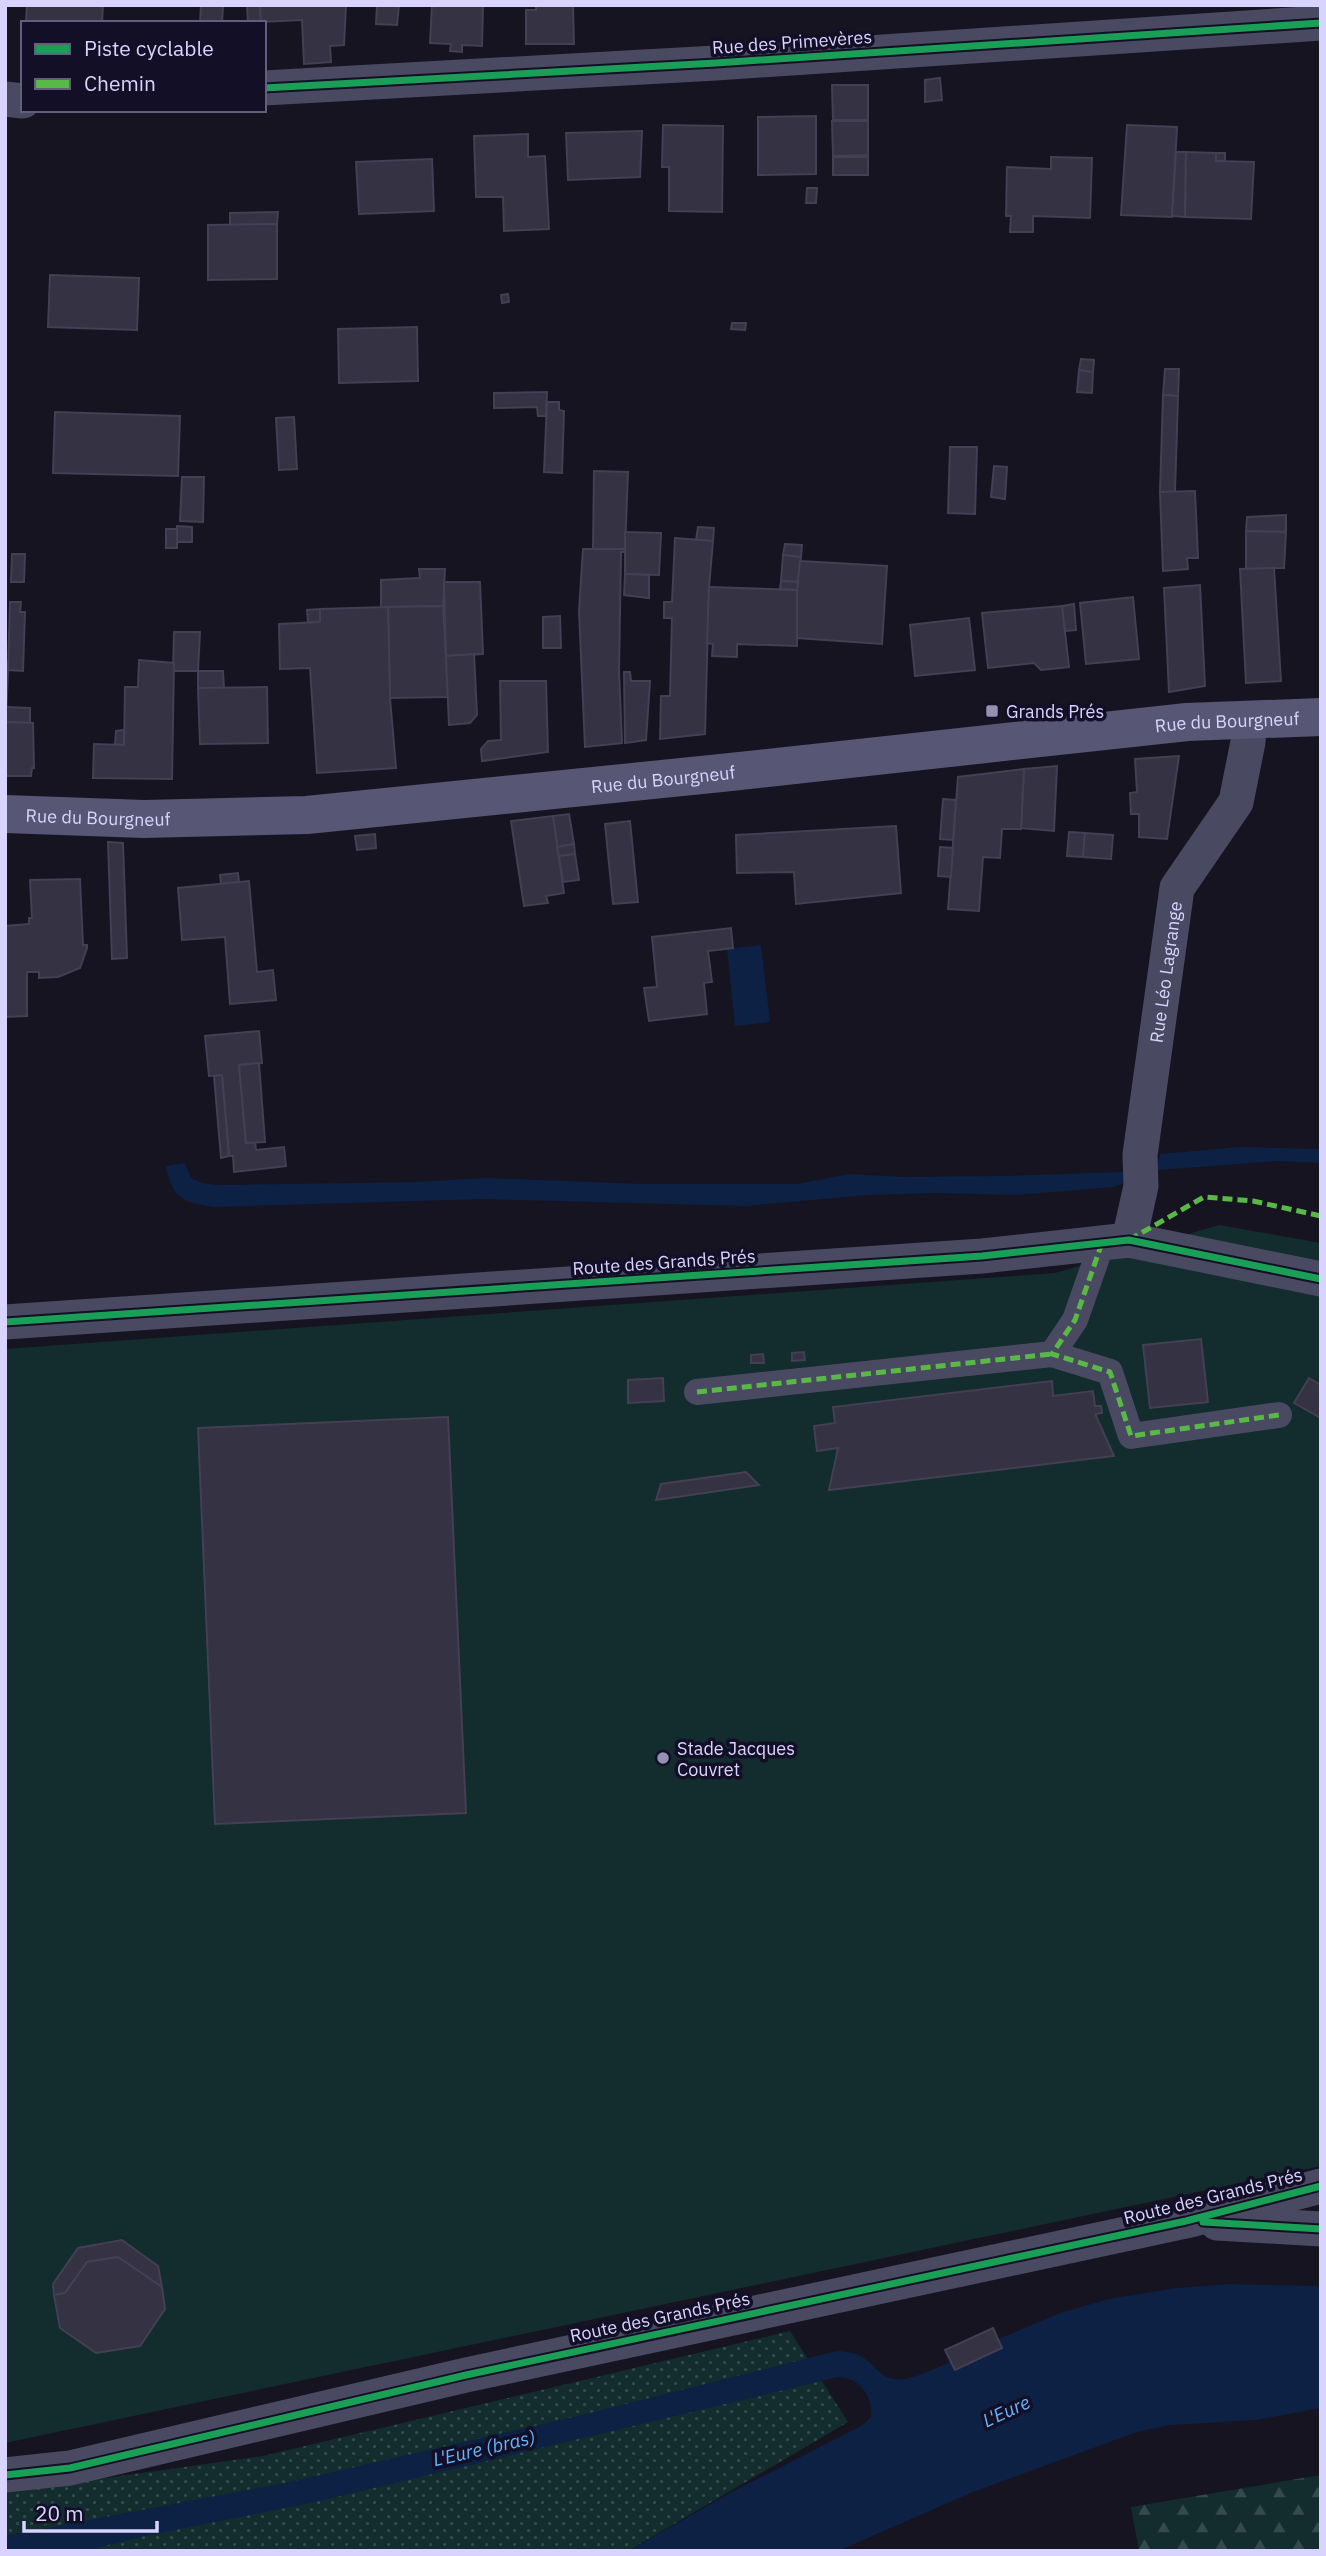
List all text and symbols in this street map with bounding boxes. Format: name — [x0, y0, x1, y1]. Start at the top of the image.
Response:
legend — [21, 21, 266, 112]
street label: Rue des Primevères — [711, 25, 873, 59]
text: Piste cyclable — [84, 34, 214, 62]
text: Chemin — [84, 69, 156, 97]
place label: Grands Prés — [1006, 700, 1104, 723]
marker: Grands Prés — [984, 703, 1000, 719]
street label: Rue du Bourgneuf — [1153, 706, 1300, 737]
street label: Rue du Bourgneuf — [590, 760, 736, 798]
street label: Rue du Bourgneuf — [25, 803, 171, 831]
street label: Rue Léo Lagrange — [1144, 900, 1187, 1044]
street label: Route des Grands Prés — [572, 1244, 756, 1280]
place label: Stade Jacques Couvret — [677, 1737, 795, 1781]
marker: Stade Jacques Couvret — [655, 1750, 671, 1766]
street label: Route des Grands Prés — [1121, 2163, 1305, 2229]
street label: Route des Grands Prés — [568, 2287, 752, 2347]
water label: L'Eure — [978, 2389, 1034, 2432]
water label: L'Eure (bras) — [430, 2425, 538, 2471]
scale bar — [24, 2490, 158, 2534]
text: 20 m — [35, 2499, 84, 2527]

